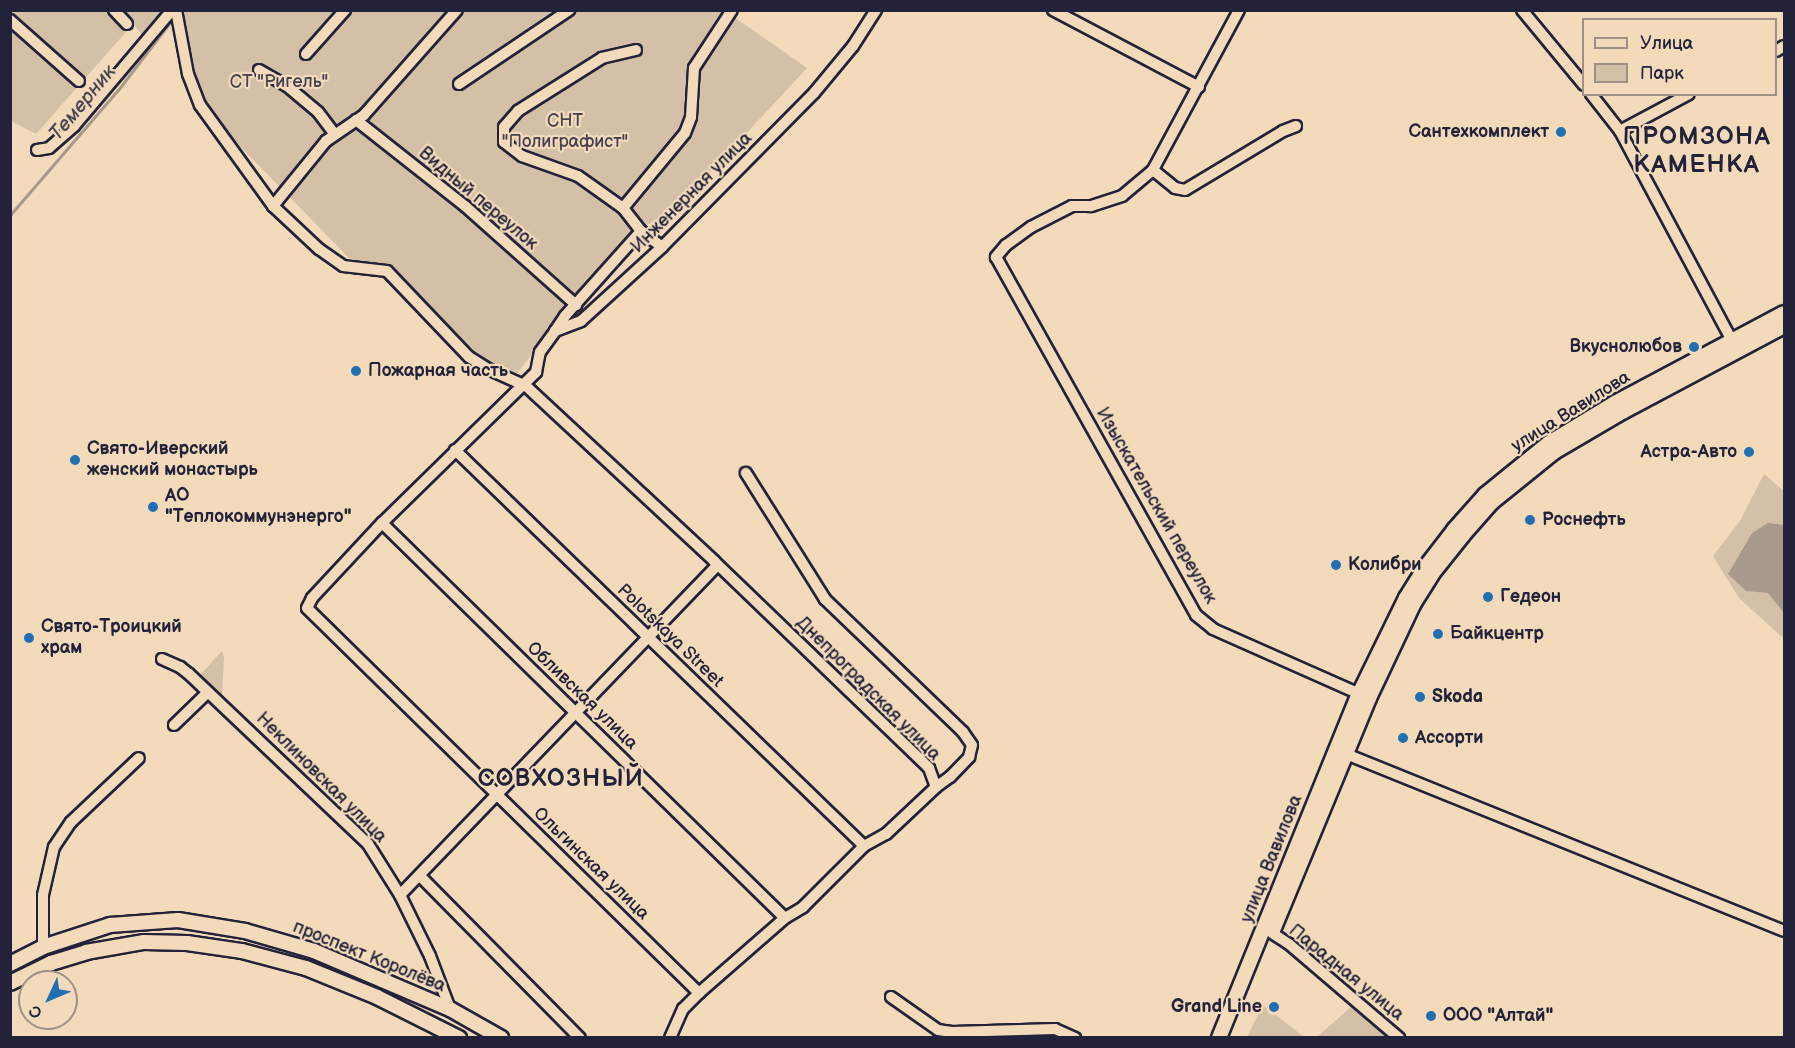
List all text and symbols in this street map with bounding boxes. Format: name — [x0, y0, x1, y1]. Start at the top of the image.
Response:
legend — [1582, 18, 1777, 96]
text: Улица — [1640, 33, 1693, 54]
water label: Темерник — [44, 60, 122, 146]
text: Парк — [1640, 63, 1684, 84]
park label: СТ "Ригель" — [230, 71, 328, 93]
park label: СНТ "Полиграфист" — [502, 111, 628, 154]
place label: Сантехкомплект — [1409, 121, 1549, 143]
district label: ПРОМЗОНА КАМЕНКА — [1623, 123, 1771, 179]
marker: Сантехкомплект — [1554, 125, 1568, 139]
street label: Инженерная улица — [627, 128, 757, 258]
street label: Видный переулок — [414, 143, 542, 255]
place label: Вкуснолюбов — [1569, 336, 1682, 358]
marker: Вкуснолюбов — [1687, 340, 1701, 354]
place label: Пожарная часть — [368, 360, 508, 382]
marker: Пожарная часть — [349, 364, 363, 378]
street label: улица Вавилова — [1508, 367, 1634, 457]
street label: Изыскательский переулок — [1091, 404, 1221, 608]
place label: Свято-Иверский женский монастырь — [87, 439, 258, 482]
place label: Астра-Авто — [1640, 441, 1737, 463]
marker: Астра-Авто — [1742, 445, 1756, 459]
marker: Свято-Иверский женский монастырь — [68, 453, 82, 467]
place label: АО "Теплокоммунэнерго" — [165, 486, 351, 528]
marker: АО "Теплокоммунэнерго" — [146, 500, 160, 514]
place label: Роснефть — [1542, 509, 1626, 531]
marker: Роснефть — [1523, 513, 1537, 527]
place label: Колибри — [1348, 554, 1421, 576]
marker: Колибри — [1329, 558, 1343, 572]
street label: Polotskaya Street — [612, 580, 728, 692]
place label: Гедеон — [1500, 586, 1561, 608]
marker: Гедеон — [1481, 590, 1495, 604]
street label: Днепроградская улица — [791, 612, 945, 766]
place label: Свято-Троицкий храм — [41, 617, 182, 660]
place label: Байкцентр — [1450, 623, 1544, 645]
marker: Байкцентр — [1431, 627, 1445, 641]
marker: Свято-Троицкий храм — [22, 631, 36, 645]
street label: Обливская улица — [522, 638, 642, 754]
place label: Skoda — [1432, 686, 1483, 708]
marker: Skoda — [1413, 690, 1427, 704]
street label: Неклиновская улица — [251, 708, 391, 848]
place label: Ассорти — [1415, 727, 1483, 749]
marker: Ассорти — [1396, 731, 1410, 745]
district label: СОВХОЗНЫЙ — [478, 765, 644, 793]
street label: улица Вавилова — [1237, 792, 1307, 926]
street label: Ольгинская улица — [529, 803, 653, 925]
street label: проспект Королёва — [290, 917, 448, 997]
street label: Парадная улица — [1284, 920, 1408, 1026]
north arrow — [18, 970, 78, 1030]
place label: Grand Line — [1171, 996, 1262, 1018]
marker: Grand Line — [1267, 1000, 1281, 1014]
text: С — [25, 1001, 47, 1022]
place label: ООО "Алтай" — [1443, 1005, 1553, 1027]
marker: ООО "Алтай" — [1424, 1009, 1438, 1023]

